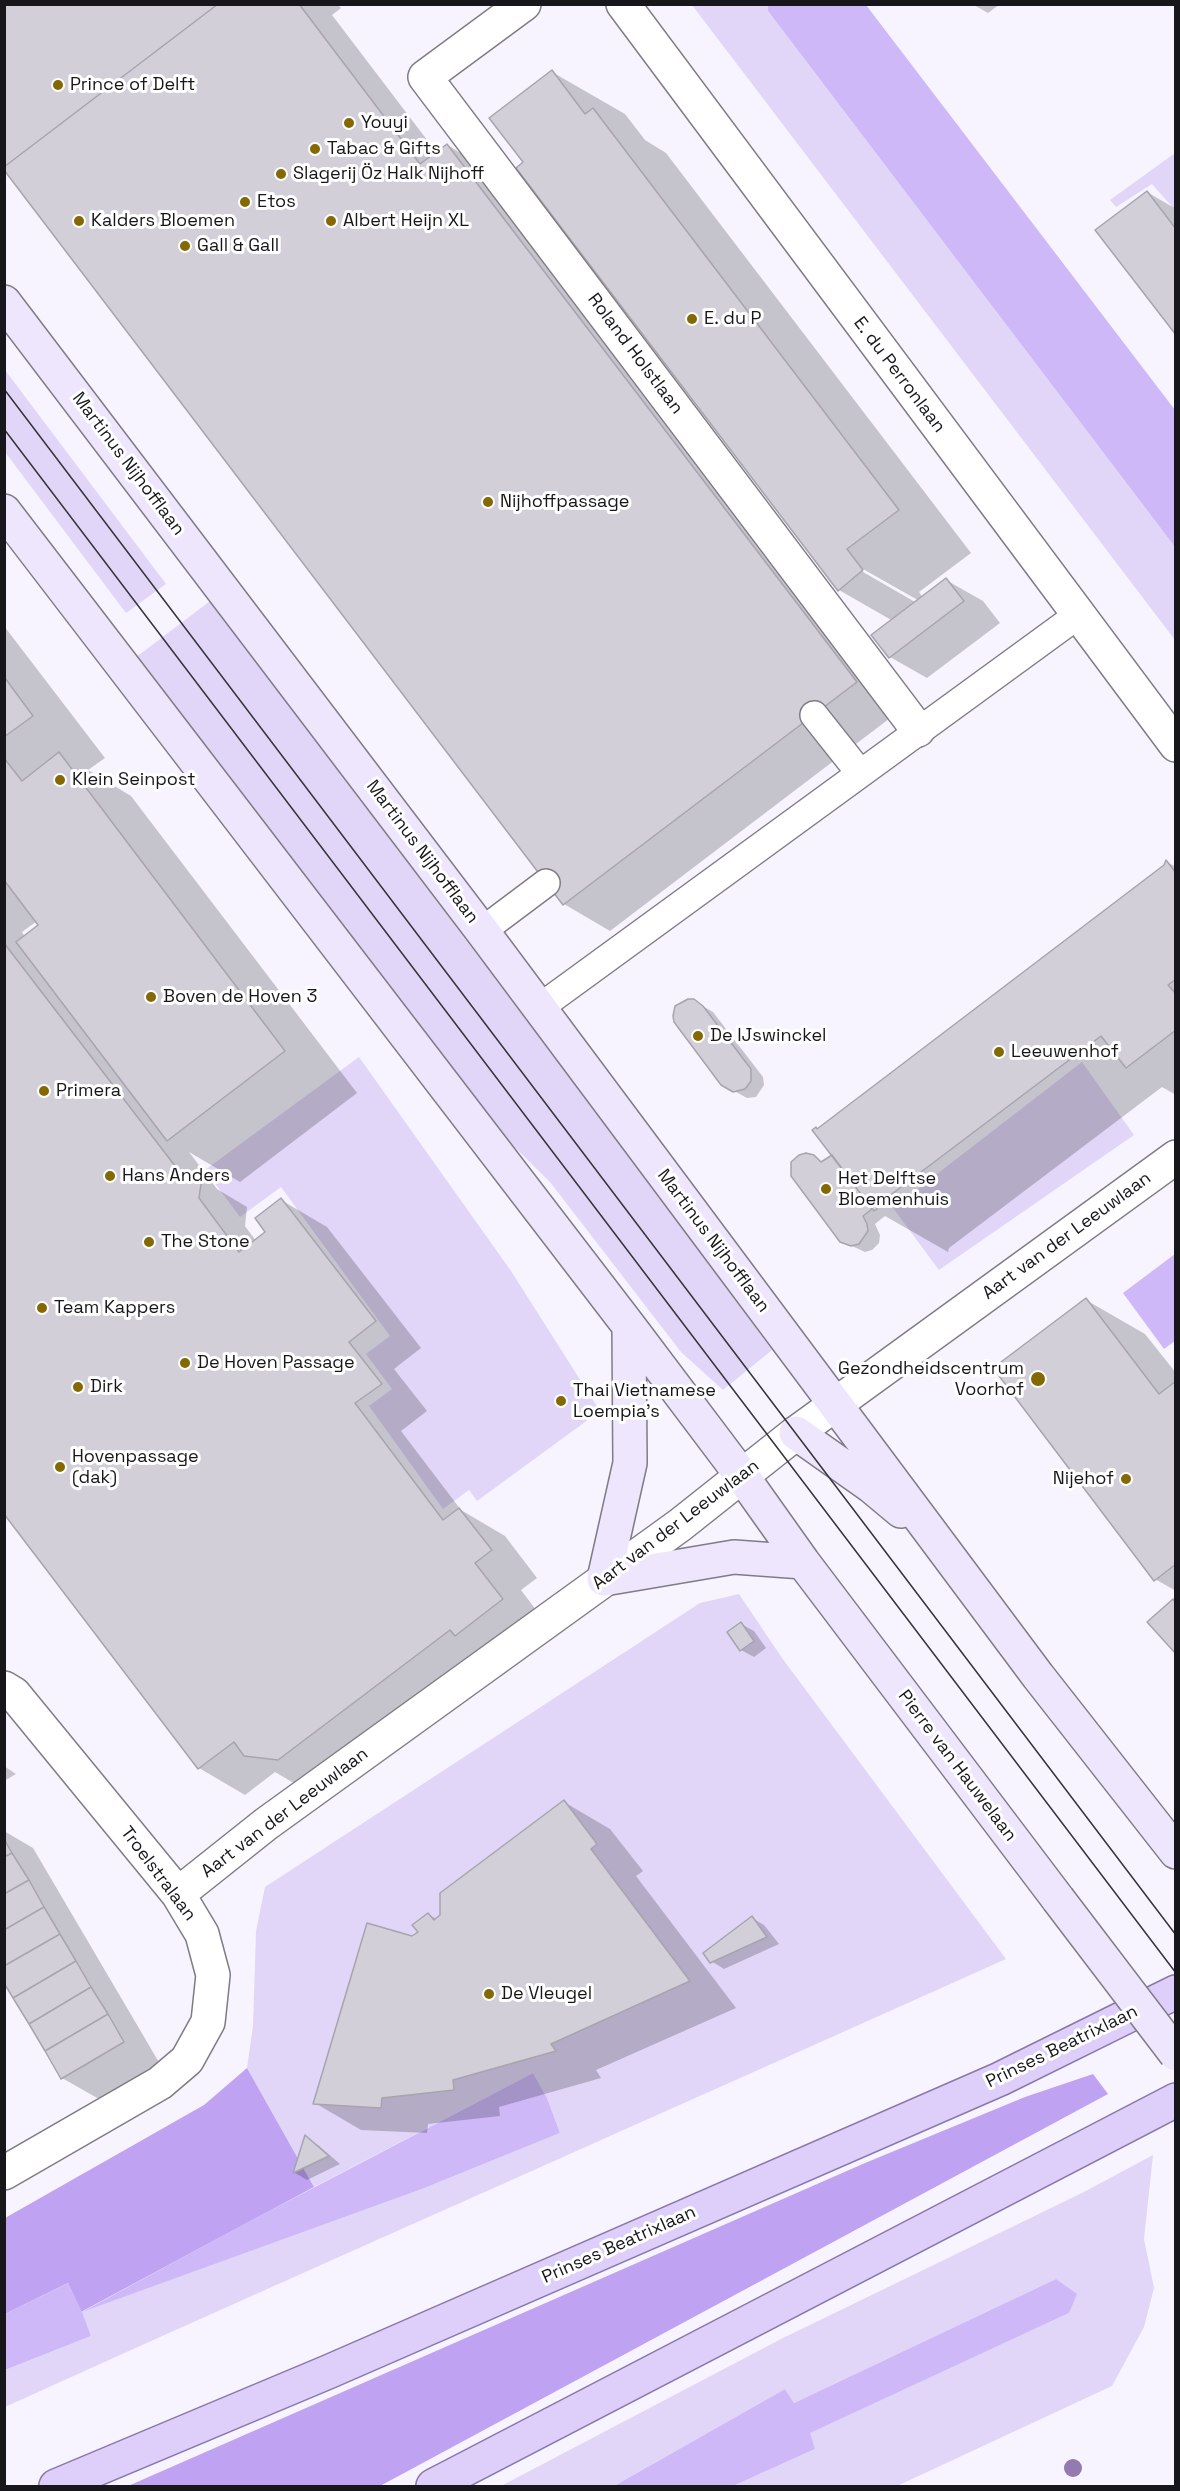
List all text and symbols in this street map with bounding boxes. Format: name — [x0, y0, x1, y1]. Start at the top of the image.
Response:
place label: Prince of Delft — [70, 74, 195, 96]
marker: Prince of Delft — [51, 78, 65, 92]
place label: Youyi — [361, 112, 408, 134]
marker: Youyi — [342, 116, 356, 130]
place label: Tabac & Gifts — [327, 138, 441, 160]
marker: Tabac & Gifts — [308, 142, 322, 156]
place label: Slagerij Öz Halk Nijhoff — [293, 163, 484, 185]
marker: Slagerij Öz Halk Nijhoff — [274, 167, 288, 181]
place label: Etos — [257, 191, 296, 213]
marker: Etos — [238, 195, 252, 209]
place label: Kalders Bloemen — [91, 210, 235, 232]
place label: Albert Heijn XL — [343, 210, 469, 232]
marker: Kalders Bloemen — [72, 214, 86, 228]
marker: Albert Heijn XL — [324, 214, 338, 228]
place label: Gall & Gall — [197, 235, 279, 257]
marker: Gall & Gall — [178, 239, 192, 253]
street label: Roland Holstlaan — [583, 289, 687, 419]
place label: E. du P — [704, 308, 761, 330]
marker: E. du P — [685, 312, 699, 326]
street label: E. du Perronlaan — [848, 313, 950, 437]
street label: Martinus Nijhofflaan — [67, 388, 189, 540]
place label: Nijhoffpassage — [500, 491, 629, 513]
marker: Nijhoffpassage — [481, 495, 495, 509]
place label: Klein Seinpost — [72, 769, 196, 791]
marker: Klein Seinpost — [53, 773, 67, 787]
street label: Martinus Nijhofflaan — [361, 776, 483, 928]
place label: Boven de Hoven 3 — [163, 986, 317, 1008]
marker: Boven de Hoven 3 — [144, 990, 158, 1004]
place label: De IJswinckel — [710, 1025, 827, 1047]
marker: De IJswinckel — [691, 1029, 705, 1043]
place label: Leeuwenhof — [1011, 1041, 1119, 1063]
marker: Leeuwenhof — [992, 1045, 1006, 1059]
place label: Primera — [56, 1080, 121, 1102]
marker: Primera — [37, 1084, 51, 1098]
place label: Hans Anders — [122, 1165, 230, 1187]
street label: Martinus Nijhofflaan — [652, 1165, 774, 1317]
place label: Het Delftse Bloemenhuis — [838, 1168, 949, 1210]
street label: Aart van der Leeuwlaan — [978, 1168, 1156, 1304]
marker: Hans Anders — [103, 1169, 117, 1183]
marker: Het Delftse Bloemenhuis — [819, 1182, 833, 1196]
place label: The Stone — [161, 1231, 250, 1253]
marker: The Stone — [142, 1235, 156, 1249]
place label: Team Kappers — [54, 1297, 175, 1319]
marker: Team Kappers — [35, 1301, 49, 1315]
place label: De Hoven Passage — [197, 1352, 355, 1374]
marker: De Hoven Passage — [178, 1356, 192, 1370]
place label: Gezondheidscentrum Voorhof — [838, 1358, 1024, 1400]
marker: Gezondheidscentrum Voorhof — [1029, 1370, 1047, 1388]
place label: Dirk — [90, 1376, 123, 1398]
marker: Dirk — [71, 1380, 85, 1394]
place label: Thai Vietnamese Loempia's — [573, 1380, 716, 1422]
marker: Thai Vietnamese Loempia's — [554, 1394, 568, 1408]
place label: Hovenpassage (dak) — [72, 1446, 199, 1488]
street label: Aart van der Leeuwlaan — [588, 1455, 764, 1595]
marker: Hovenpassage (dak) — [53, 1460, 67, 1474]
place label: Nijehof — [1053, 1468, 1114, 1490]
marker: Nijehof — [1119, 1472, 1133, 1486]
street label: Pierre van Hauwelaan — [893, 1686, 1021, 1846]
street label: Aart van der Leeuwlaan — [197, 1743, 373, 1883]
street label: Troelstralaan — [116, 1823, 200, 1925]
place label: De Vleugel — [501, 1983, 592, 2005]
marker: De Vleugel — [482, 1987, 496, 2001]
street label: Prinses Beatrixlaan — [983, 2001, 1141, 2093]
street label: Prinses Beatrixlaan — [539, 2201, 699, 2289]

